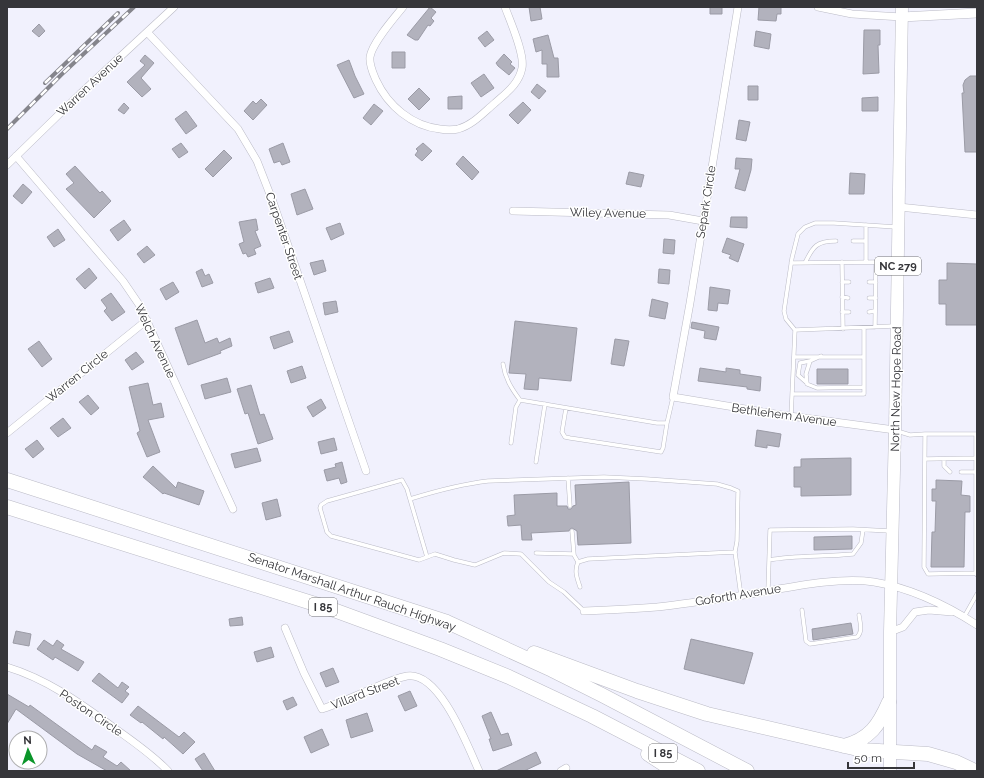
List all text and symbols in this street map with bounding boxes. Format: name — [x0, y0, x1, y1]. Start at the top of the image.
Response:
street label: Warren Avenue — [54, 51, 126, 119]
street label: Separk Circle — [693, 165, 719, 239]
street label: Carpenter Street — [262, 190, 306, 282]
street label: Wiley Avenue — [570, 205, 646, 221]
road number: NC 279 — [875, 257, 921, 275]
street label: Welch Avenue — [132, 302, 178, 380]
street label: North New Hope Road — [888, 326, 904, 452]
street label: Warren Circle — [43, 347, 111, 405]
street label: Bethlehem Avenue — [730, 401, 838, 429]
street label: Senator Marshall Arthur Rauch Highway — [246, 550, 458, 634]
street label: Goforth Avenue — [694, 581, 782, 609]
road number: I 85 — [309, 598, 337, 616]
street label: Villard Street — [329, 674, 401, 712]
street label: Poston Circle — [57, 687, 125, 739]
north arrow — [8, 730, 48, 770]
text: N — [23, 734, 32, 747]
road number: I 85 — [649, 744, 677, 762]
scale bar — [848, 744, 914, 770]
text: 50 m — [854, 751, 882, 765]

